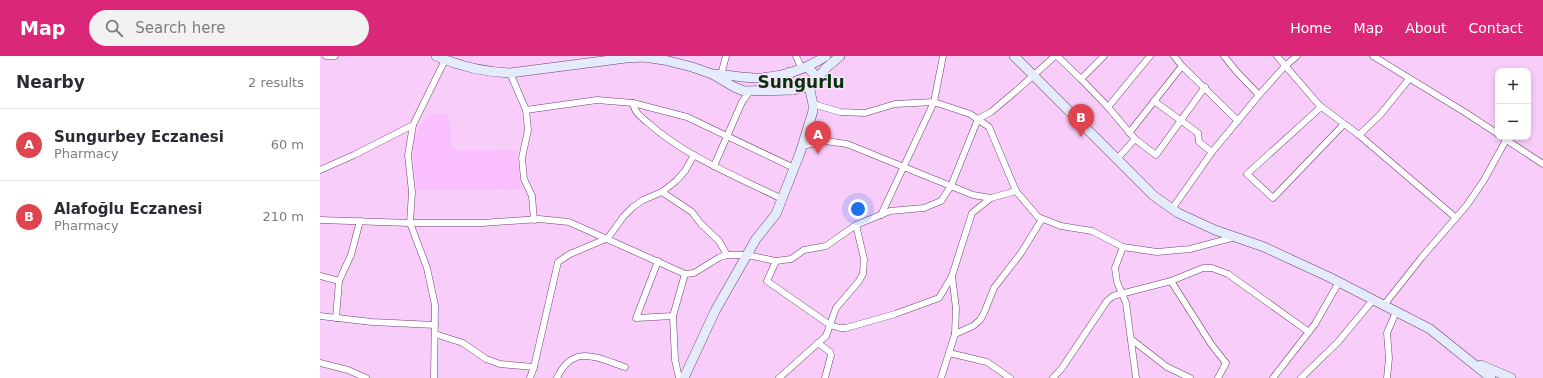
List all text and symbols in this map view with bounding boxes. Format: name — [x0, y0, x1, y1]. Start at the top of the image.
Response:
search box — [89, 10, 369, 46]
text: Map — [20, 17, 65, 39]
icon: search — [103, 17, 125, 39]
text: Search here — [135, 19, 225, 37]
text: Home — [1290, 20, 1332, 36]
text: Map — [1354, 20, 1383, 36]
text: About — [1405, 20, 1447, 36]
text: Contact — [1469, 20, 1523, 36]
map controls — [1495, 68, 1531, 140]
button: + — [1495, 68, 1531, 104]
text: Nearby — [16, 72, 85, 92]
district label: Sungurlu — [757, 72, 845, 92]
text: 2 results — [248, 75, 304, 90]
pin: B — [1068, 104, 1094, 137]
button: − — [1495, 104, 1531, 140]
pin: A — [805, 121, 831, 154]
text: Sungurbey Eczanesi — [54, 128, 224, 146]
text: A — [24, 137, 34, 152]
text: 60 m — [271, 137, 304, 152]
text: Pharmacy — [54, 146, 119, 161]
your location — [848, 199, 868, 219]
text: Alafoğlu Eczanesi — [54, 200, 202, 218]
text: B — [24, 209, 34, 224]
text: 210 m — [262, 209, 304, 224]
text: Pharmacy — [54, 218, 119, 233]

